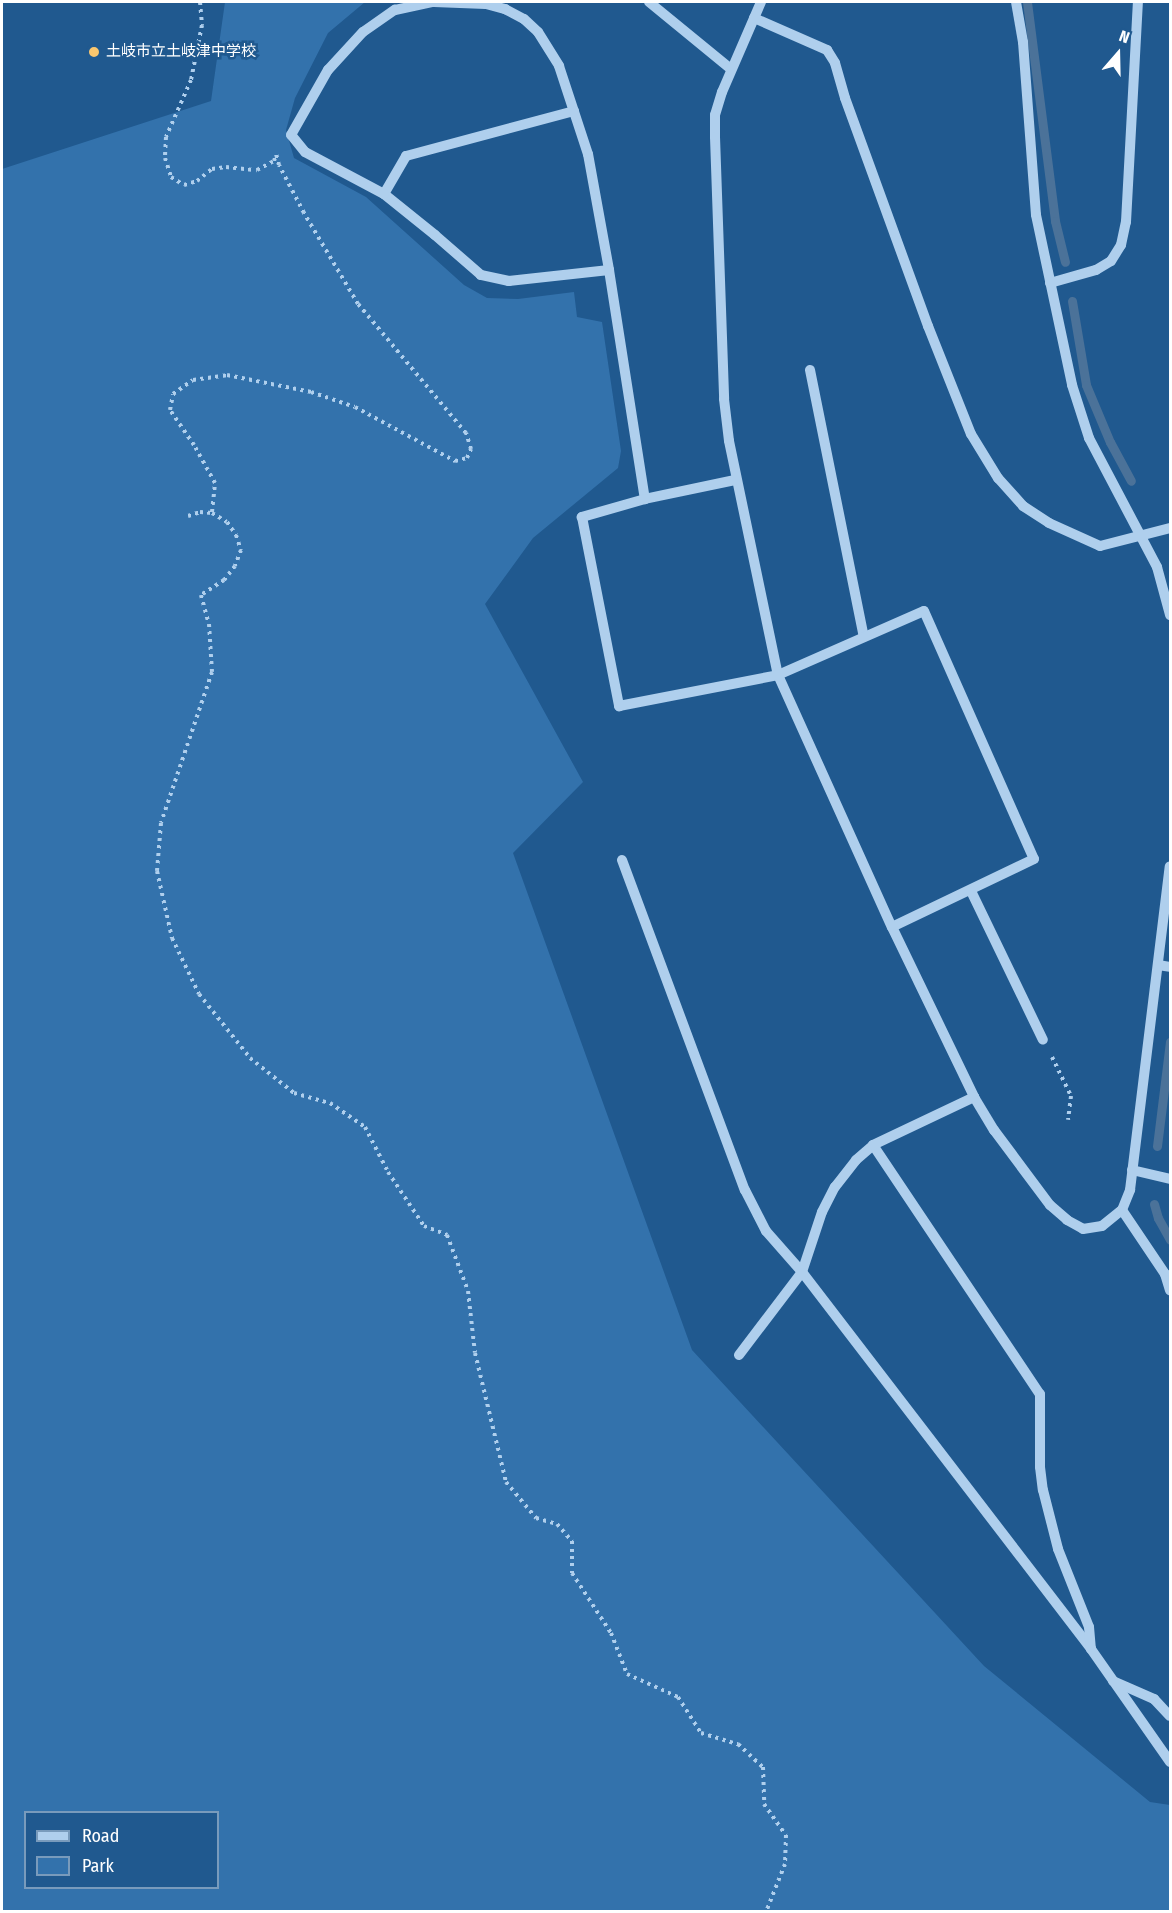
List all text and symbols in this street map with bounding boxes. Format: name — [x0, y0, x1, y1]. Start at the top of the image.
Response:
north arrow — [1088, 24, 1148, 84]
text: N — [1117, 26, 1132, 47]
place label: 土岐市立土岐津中学校 — [106, 43, 256, 61]
marker: 土岐市立土岐津中学校 — [87, 45, 101, 59]
legend — [24, 1811, 219, 1889]
text: Road — [82, 1825, 119, 1847]
text: Park — [82, 1855, 114, 1877]

